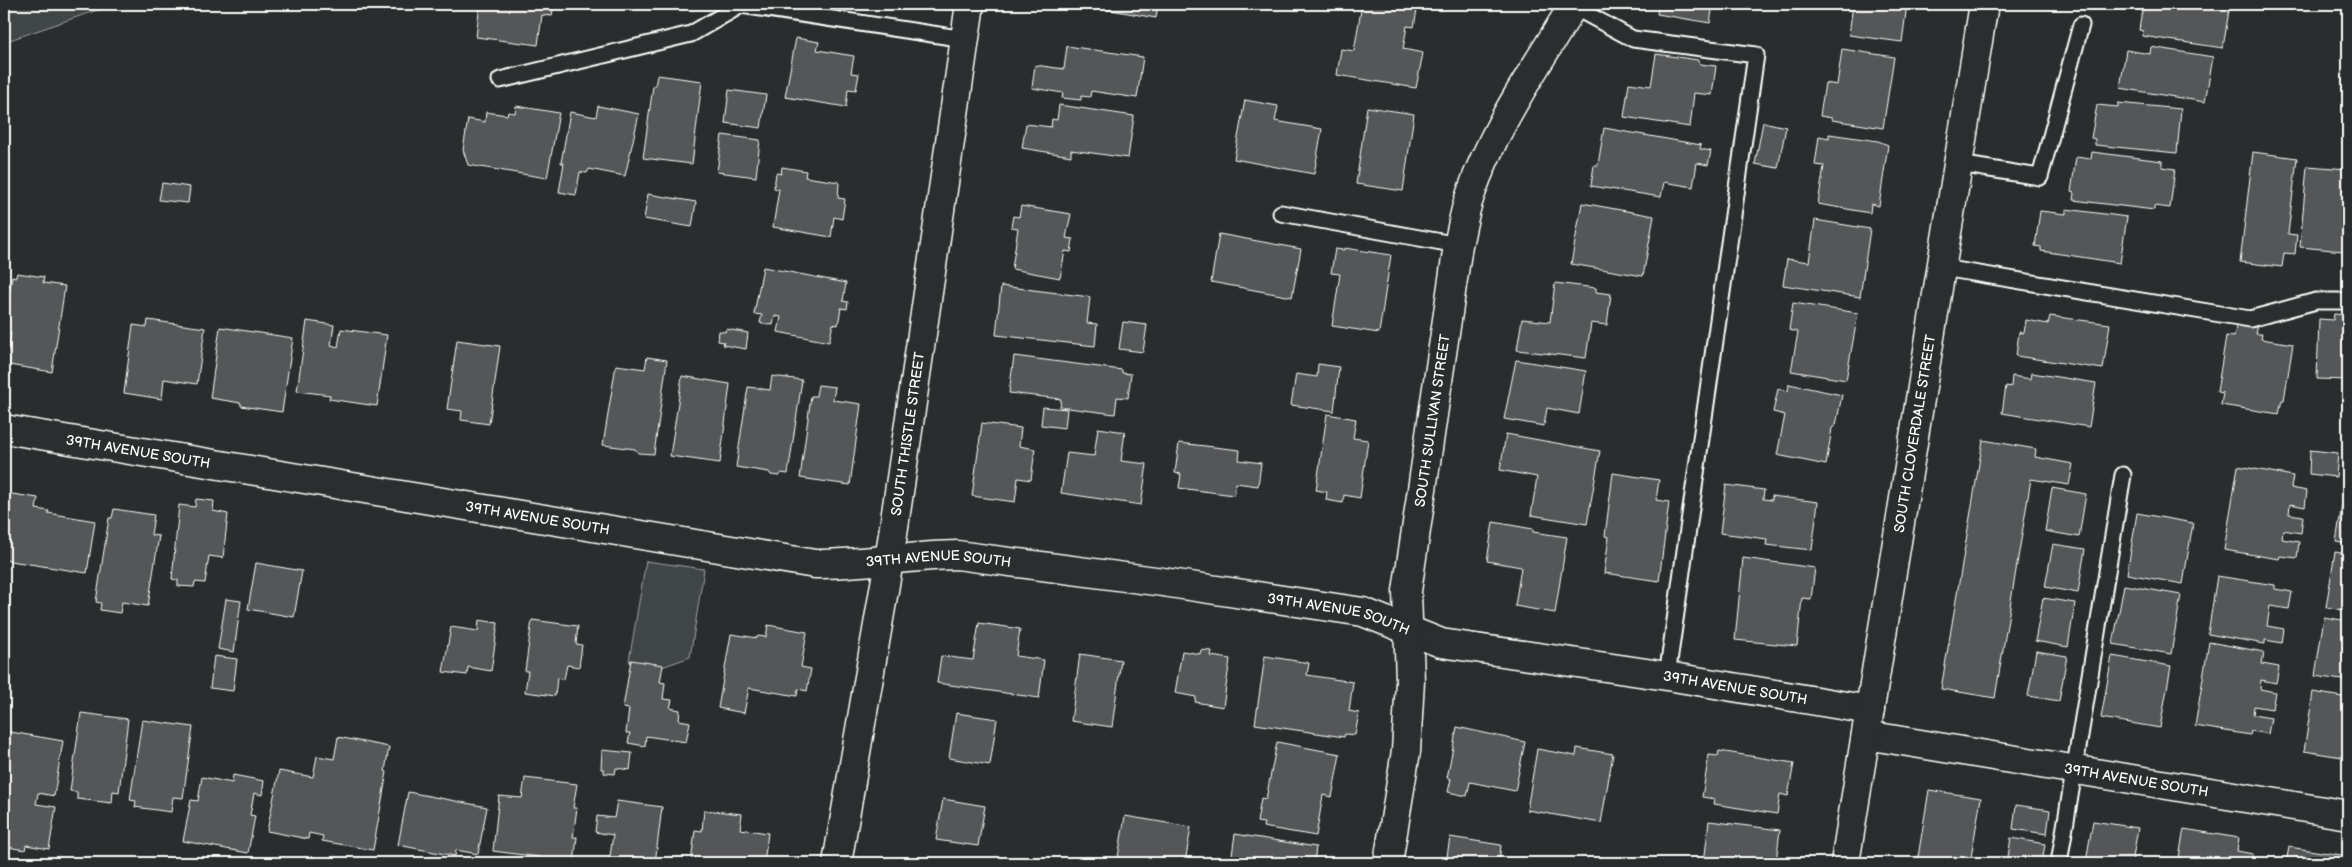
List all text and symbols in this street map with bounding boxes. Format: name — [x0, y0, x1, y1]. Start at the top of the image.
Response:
street label: SOUTH SULLIVAN STREET — [1411, 332, 1453, 508]
street label: SOUTH CLOVERDALE STREET — [1890, 333, 1939, 534]
street label: SOUTH THISTLE STREET — [887, 350, 928, 517]
street label: 39TH AVENUE SOUTH — [65, 431, 212, 472]
street label: 39TH AVENUE SOUTH — [464, 497, 611, 538]
street label: 39TH AVENUE SOUTH — [865, 546, 1012, 571]
street label: 39TH AVENUE SOUTH — [1266, 589, 1412, 638]
street label: 39TH AVENUE SOUTH — [1662, 667, 1809, 708]
street label: 39TH AVENUE SOUTH — [2063, 760, 2210, 800]

